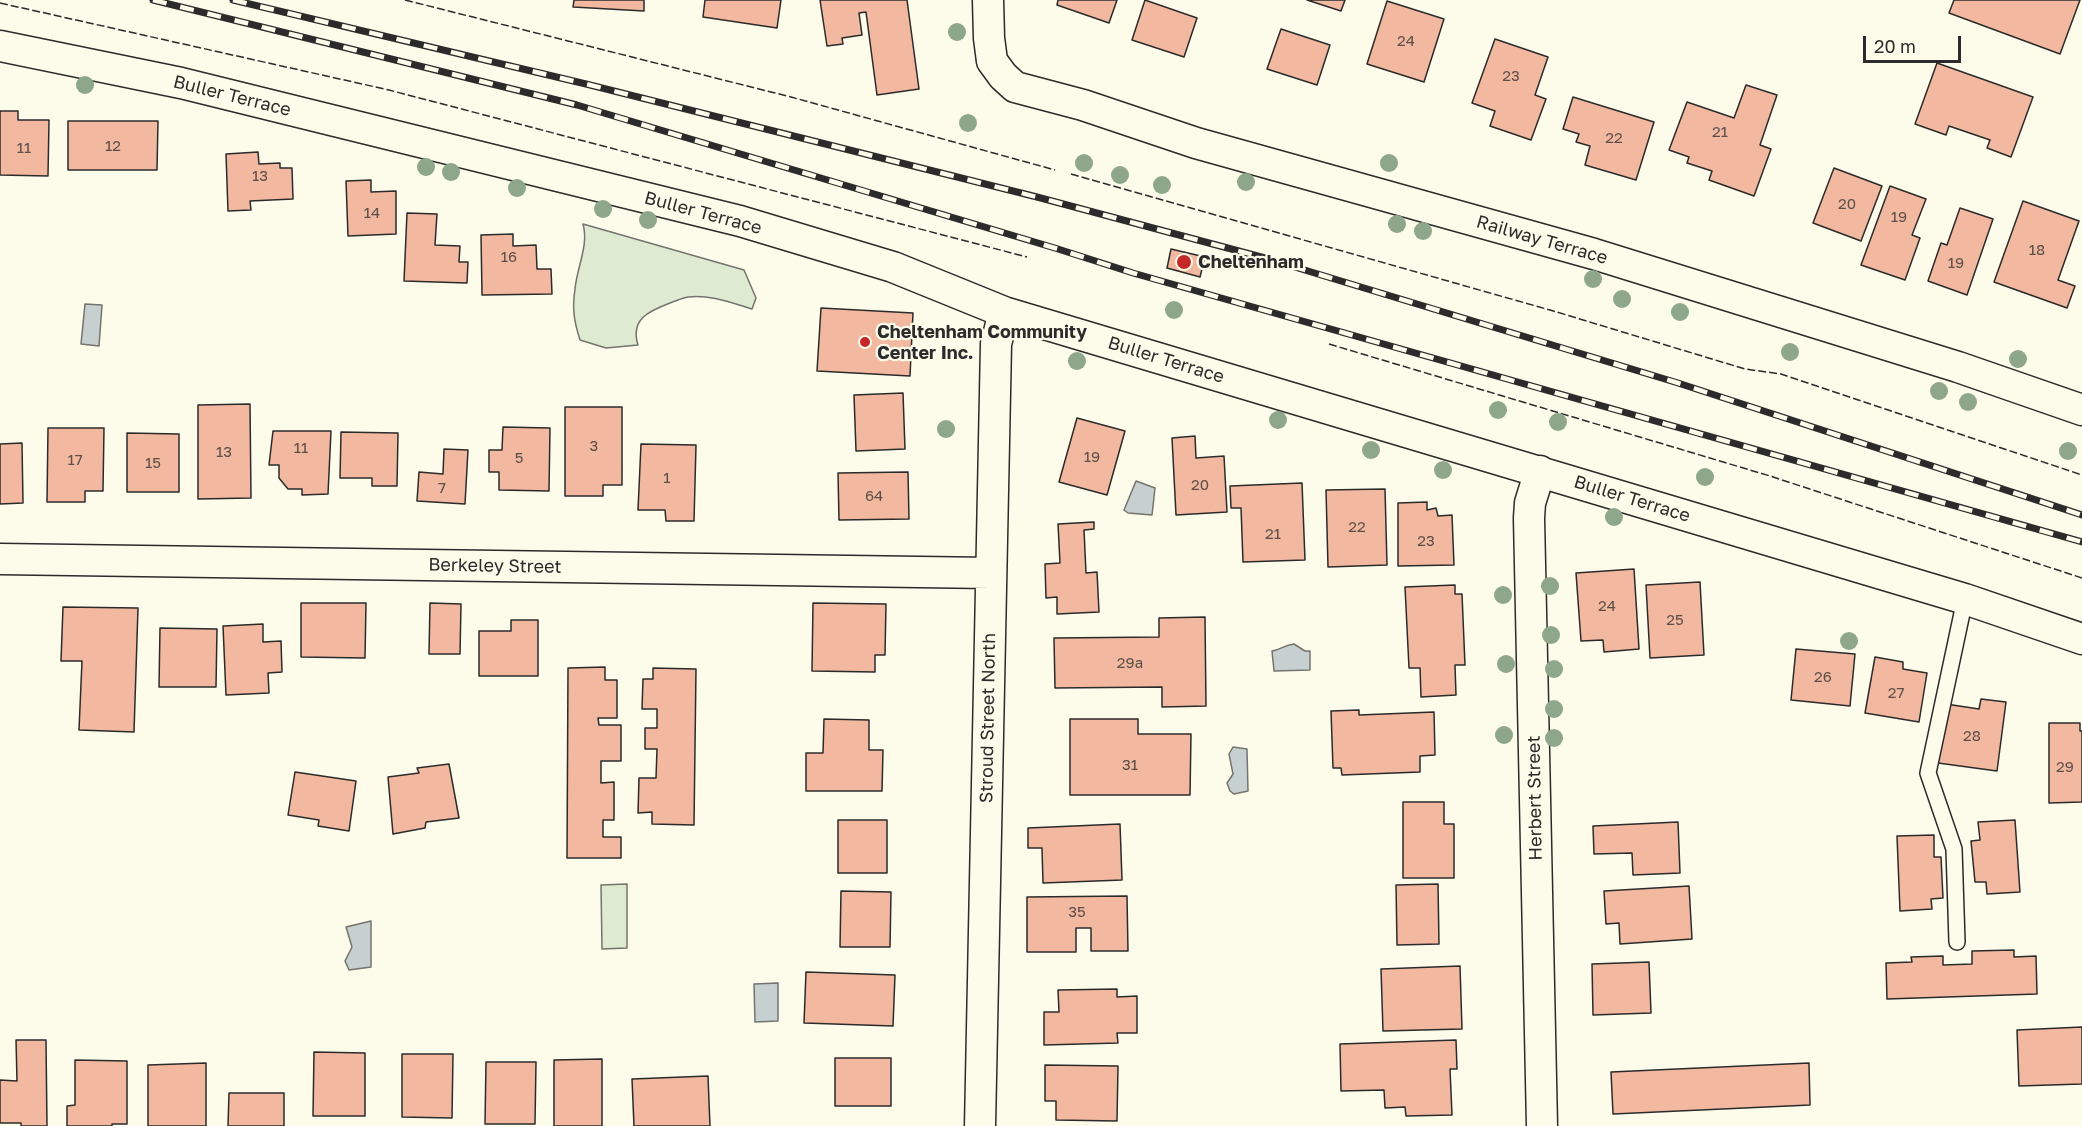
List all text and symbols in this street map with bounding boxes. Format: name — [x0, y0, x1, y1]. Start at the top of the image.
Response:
scale bar — [1866, 24, 1964, 62]
house number: 24 — [1397, 32, 1415, 50]
text: 20 m — [1874, 35, 1916, 57]
house number: 23 — [1502, 67, 1520, 85]
street label: Buller Terrace — [171, 71, 293, 121]
house number: 21 — [1712, 123, 1728, 141]
house number: 22 — [1605, 129, 1623, 147]
house number: 12 — [105, 137, 121, 155]
house number: 11 — [17, 139, 31, 157]
house number: 13 — [252, 167, 268, 185]
street label: Buller Terrace — [642, 187, 764, 239]
house number: 20 — [1838, 195, 1856, 213]
house number: 14 — [364, 204, 380, 222]
house number: 19 — [1891, 208, 1907, 226]
street label: Railway Terrace — [1474, 211, 1610, 269]
house number: 18 — [2029, 241, 2045, 259]
house number: 16 — [501, 248, 517, 266]
place label: Cheltenham — [1198, 251, 1304, 273]
marker: Cheltenham — [1175, 253, 1193, 271]
house number: 19 — [1948, 254, 1964, 272]
place label: Cheltenham Community Center Inc. — [877, 321, 1087, 364]
street label: Buller Terrace — [1105, 332, 1227, 388]
marker: Cheltenham Community Center Inc. — [858, 335, 872, 349]
house number: 3 — [590, 437, 598, 455]
house number: 11 — [294, 439, 308, 457]
house number: 13 — [216, 443, 232, 461]
house number: 19 — [1084, 448, 1100, 466]
house number: 5 — [515, 449, 523, 467]
house number: 17 — [67, 451, 83, 469]
house number: 15 — [145, 454, 161, 472]
house number: 1 — [663, 469, 671, 487]
street label: Buller Terrace — [1571, 471, 1693, 527]
house number: 20 — [1191, 476, 1209, 494]
house number: 7 — [438, 479, 446, 497]
house number: 64 — [865, 487, 883, 505]
house number: 22 — [1348, 518, 1366, 536]
house number: 21 — [1265, 525, 1281, 543]
house number: 23 — [1417, 532, 1435, 550]
street label: Berkeley Street — [428, 554, 562, 578]
house number: 24 — [1598, 597, 1616, 615]
house number: 25 — [1666, 611, 1684, 629]
street label: Stroud Street North — [976, 633, 1000, 803]
house number: 29a — [1117, 654, 1143, 672]
house number: 26 — [1814, 668, 1832, 686]
house number: 27 — [1888, 684, 1904, 702]
house number: 28 — [1963, 727, 1981, 745]
street label: Herbert Street — [1523, 735, 1547, 861]
house number: 31 — [1122, 756, 1138, 774]
house number: 29 — [2056, 758, 2074, 776]
house number: 35 — [1068, 903, 1086, 921]

